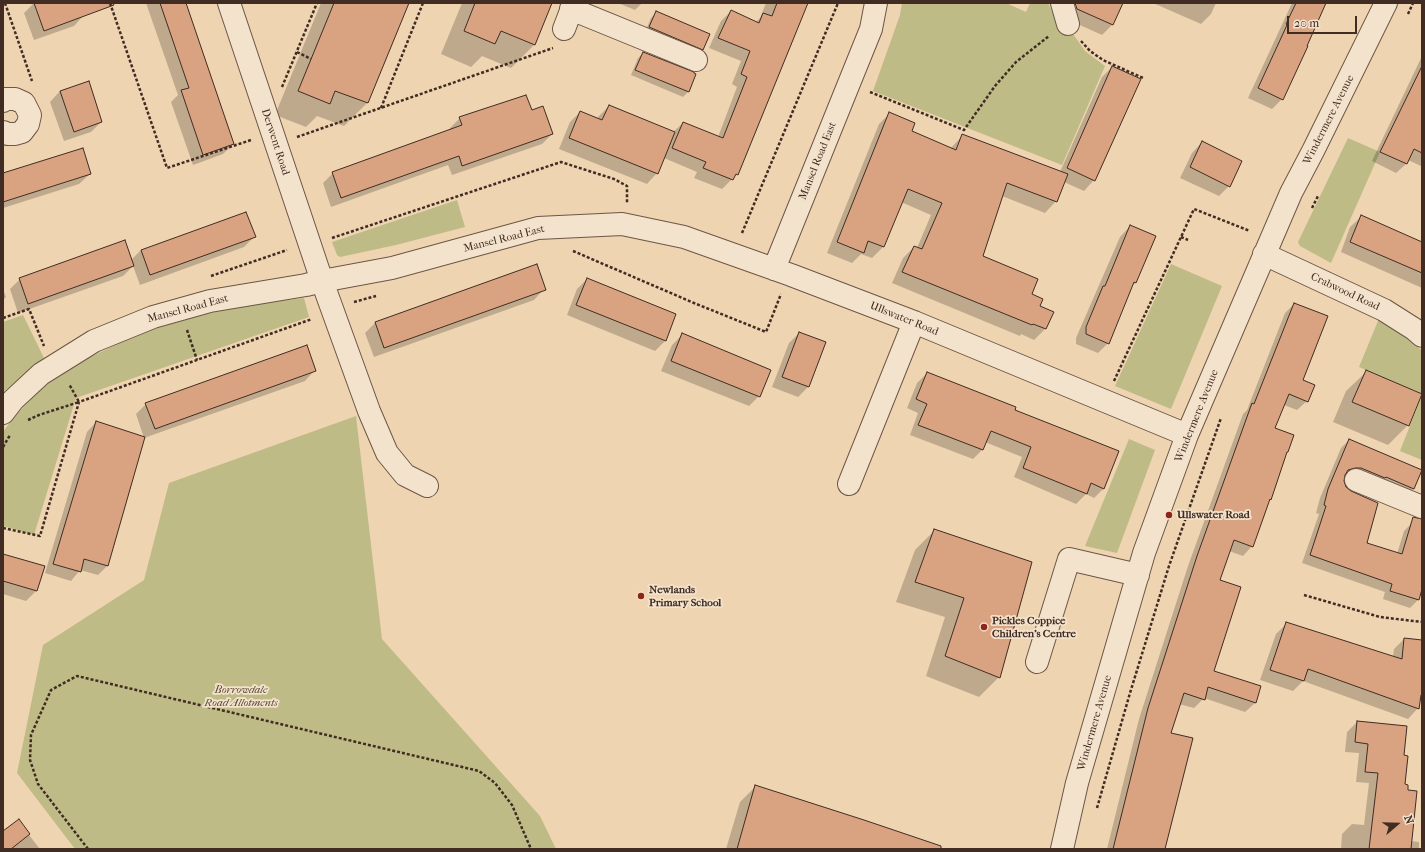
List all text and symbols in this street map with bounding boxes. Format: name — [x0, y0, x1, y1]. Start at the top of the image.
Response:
scale bar — [1289, 8, 1359, 34]
text: 20 m — [1294, 16, 1319, 30]
street label: Windermere Avenue — [1301, 73, 1357, 167]
street label: Derwent Road — [258, 107, 292, 177]
street label: Mansel Road East — [796, 120, 840, 202]
street label: Mansel Road East — [462, 223, 546, 255]
street label: Crabwood Road — [1308, 270, 1382, 314]
street label: Mansel Road East — [146, 292, 230, 326]
street label: Ullswater Road — [868, 299, 940, 339]
street label: Windermere Avenue — [1172, 368, 1222, 464]
place label: Ullswater Road — [1177, 508, 1250, 522]
marker: Ullswater Road — [1164, 510, 1174, 520]
place label: Newlands Primary School — [649, 583, 721, 609]
marker: Newlands Primary School — [636, 591, 646, 601]
place label: Pickles Coppice Children's Centre — [992, 614, 1076, 640]
marker: Pickles Coppice Children's Centre — [979, 622, 989, 632]
street label: Windermere Avenue — [1075, 674, 1115, 772]
park label: Borrowdale Road Allotments — [204, 683, 278, 709]
north arrow — [1377, 804, 1417, 844]
text: N — [1401, 814, 1416, 826]

